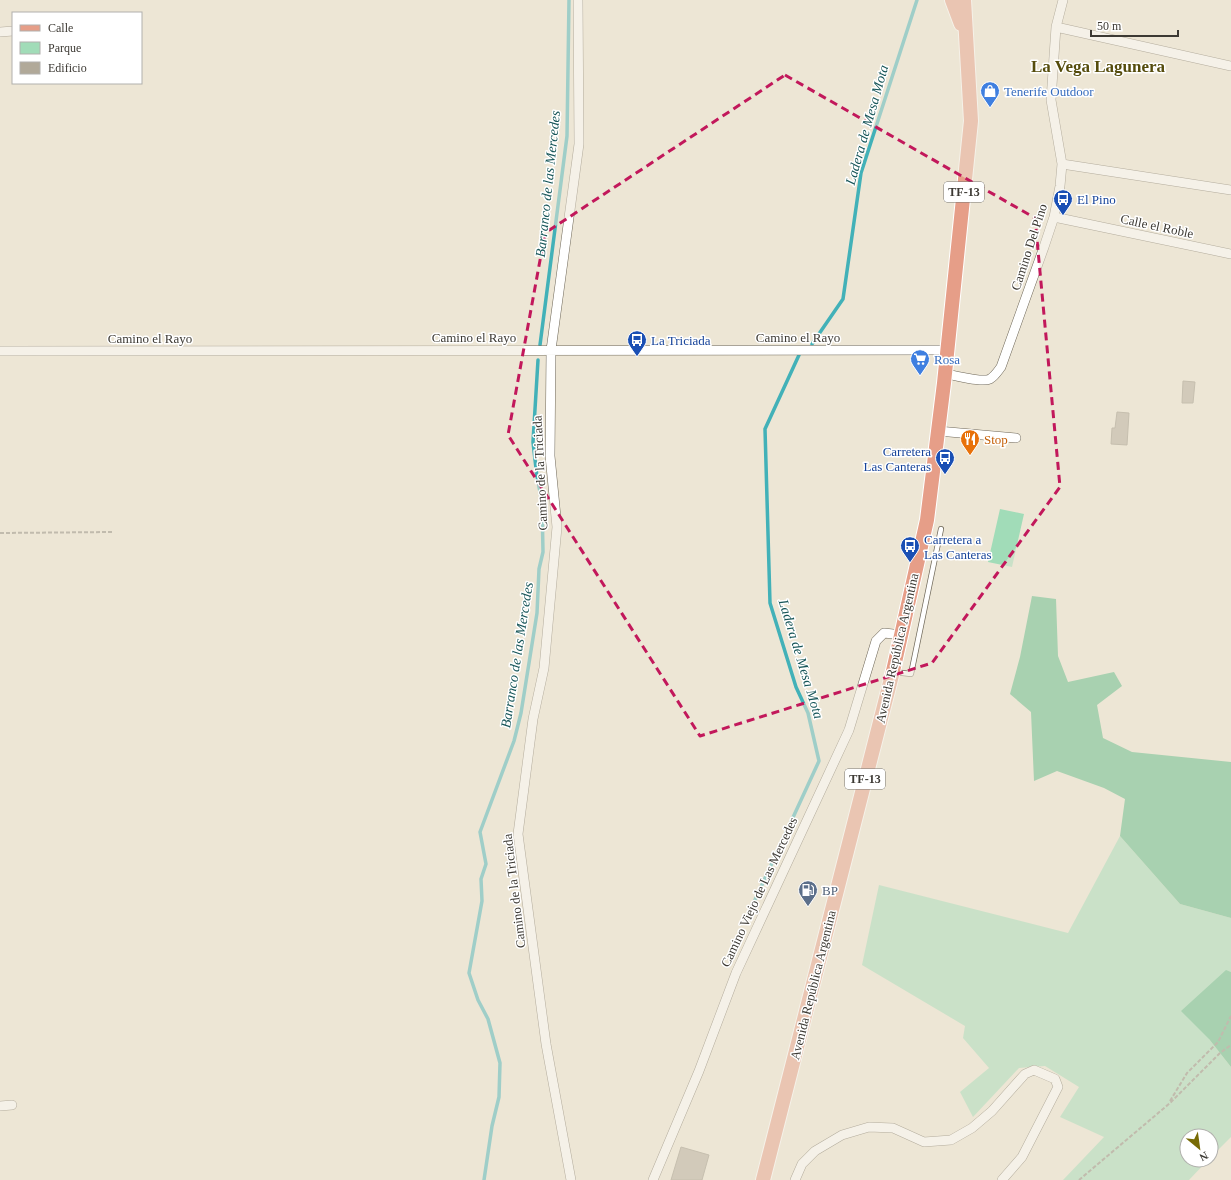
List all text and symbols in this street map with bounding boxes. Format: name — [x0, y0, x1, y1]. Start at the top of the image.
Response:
legend — [12, 12, 142, 84]
scale bar — [1091, 12, 1178, 38]
text: 50 m — [1097, 19, 1122, 33]
text: Calle — [48, 21, 73, 35]
text: Parque — [48, 41, 81, 55]
district label: La Vega Lagunera — [1031, 57, 1166, 76]
text: Edificio — [48, 61, 87, 75]
water label: Ladera de Mesa Mota — [842, 63, 891, 188]
shop icon: Tenerife Outdoor — [979, 80, 1001, 108]
place label: Tenerife Outdoor — [1004, 84, 1094, 99]
water label: Barranco de las Mercedes — [533, 109, 563, 258]
road number: TF-13 — [944, 182, 984, 202]
bus stop icon: El Pino — [1052, 188, 1074, 216]
place label: El Pino — [1077, 192, 1116, 207]
street label: Camino Del Pino — [1008, 202, 1050, 292]
street label: Calle el Roble — [1119, 211, 1195, 241]
bus stop icon: La Triciada — [626, 329, 648, 357]
street label: Camino el Rayo — [432, 330, 516, 345]
street label: Camino el Rayo — [756, 330, 840, 345]
street label: Camino el Rayo — [108, 331, 192, 346]
place label: La Triciada — [651, 333, 711, 348]
supermarket icon: Rosa — [909, 348, 931, 376]
place label: Rosa — [934, 352, 960, 367]
street label: Camino de la Triciada — [529, 415, 551, 531]
restaurant icon: Stop — [959, 428, 981, 456]
place label: Stop — [984, 432, 1008, 447]
place label: Carretera Las Canteras — [863, 444, 931, 474]
bus stop icon: Carretera Las Canteras — [934, 447, 956, 475]
place label: Carretera a Las Canteras — [924, 532, 992, 562]
bus stop icon: Carretera a Las Canteras — [899, 535, 921, 563]
street label: Avenida República Argentina — [872, 571, 922, 724]
water label: Barranco de las Mercedes — [498, 580, 536, 729]
water label: Ladera de Mesa Mota — [775, 597, 826, 721]
road number: TF-13 — [845, 769, 885, 789]
street label: Camino Viejo de Las Mercedes — [718, 815, 800, 969]
street label: Camino de la Triciada — [500, 833, 528, 949]
fuel station icon: BP — [797, 879, 819, 907]
place label: BP — [822, 883, 838, 898]
street label: Avenida República Argentina — [787, 909, 839, 1061]
north arrow — [1179, 1128, 1219, 1168]
text: N — [1197, 1150, 1210, 1164]

